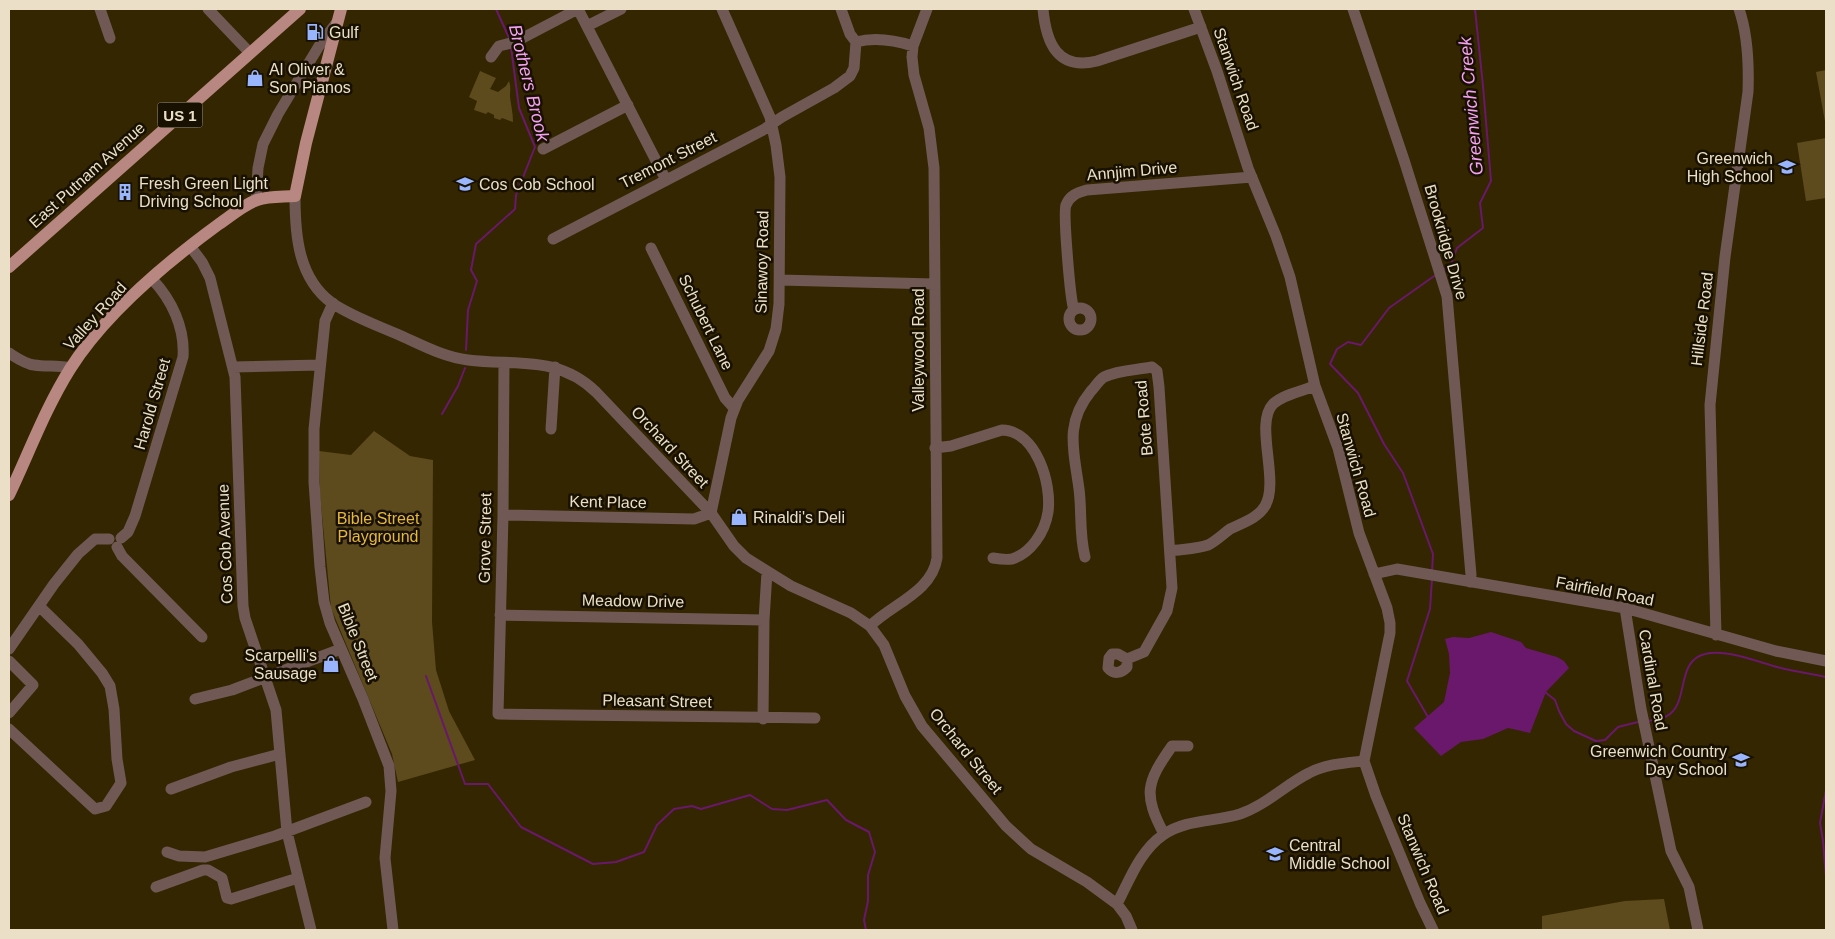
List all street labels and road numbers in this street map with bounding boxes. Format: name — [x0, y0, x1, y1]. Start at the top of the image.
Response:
street label: Stanwich Road — [1210, 25, 1262, 133]
road number: US 1 — [158, 102, 202, 128]
street label: East Putnam Avenue — [26, 119, 148, 231]
street label: Tremont Street — [617, 128, 720, 192]
street label: Annjim Drive — [1086, 159, 1178, 183]
street label: Brookridge Drive — [1421, 182, 1471, 302]
street label: Sinawoy Road — [753, 210, 771, 314]
street label: Hillside Road — [1688, 271, 1716, 367]
street label: Schubert Lane — [676, 272, 736, 373]
street label: Valley Road — [60, 279, 130, 353]
street label: Valleywood Road — [910, 288, 927, 412]
street label: Harold Street — [131, 356, 173, 452]
street label: Bote Road — [1132, 380, 1156, 456]
street label: Orchard Street — [628, 403, 712, 492]
street label: Stanwich Road — [1333, 411, 1379, 519]
street label: Cos Cob Avenue — [214, 484, 236, 604]
street label: Grove Street — [476, 492, 494, 583]
street label: Kent Place — [569, 493, 647, 511]
street label: Fairfield Road — [1554, 573, 1656, 609]
street label: Meadow Drive — [582, 592, 684, 610]
street label: Bible Street — [335, 600, 382, 684]
street label: Cardinal Road — [1636, 628, 1670, 732]
street label: Pleasant Street — [602, 692, 712, 710]
street label: Orchard Street — [926, 705, 1006, 798]
street label: Stanwich Road — [1394, 811, 1452, 917]

